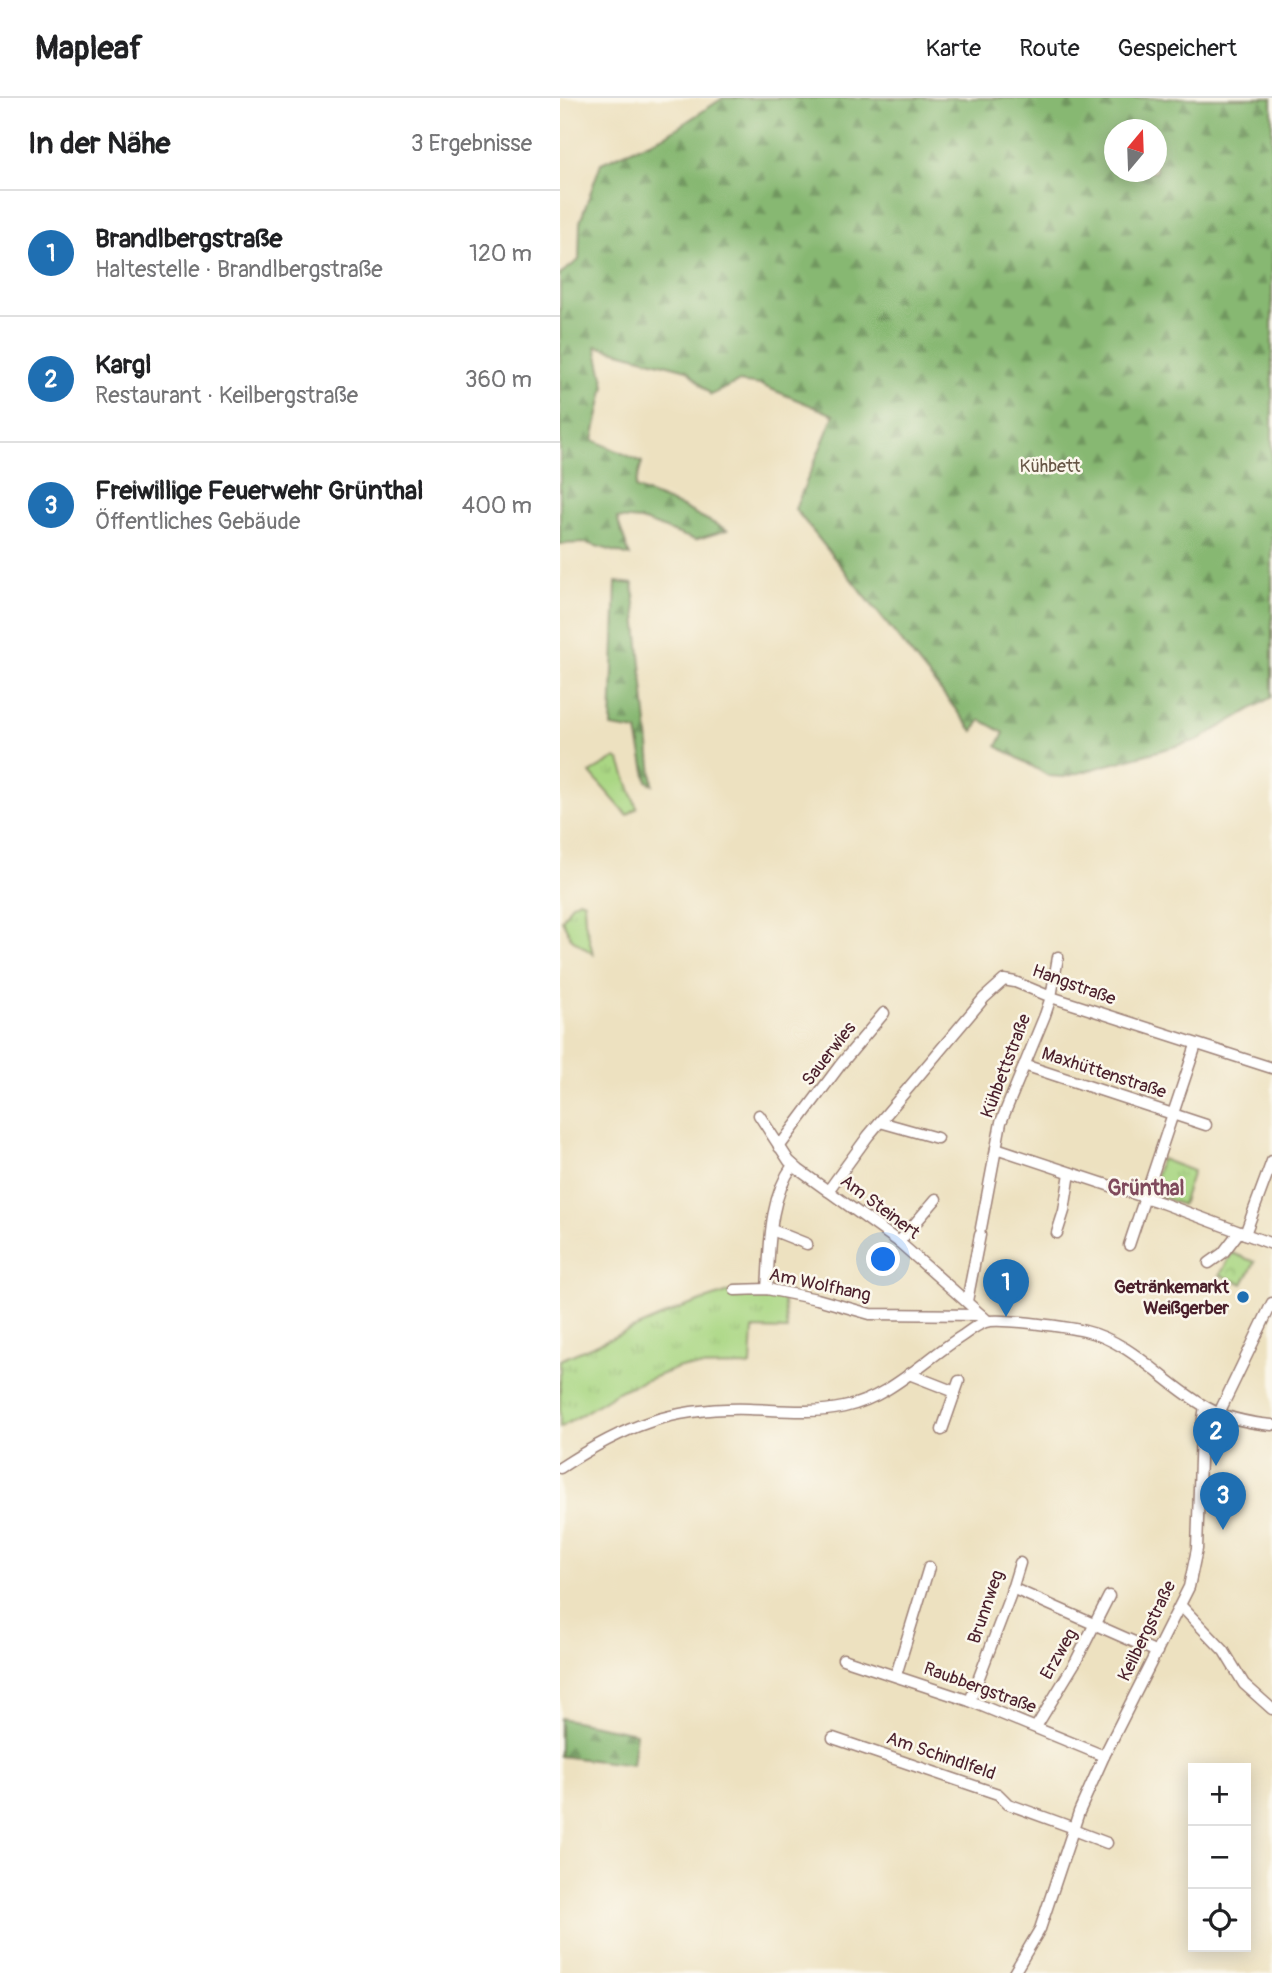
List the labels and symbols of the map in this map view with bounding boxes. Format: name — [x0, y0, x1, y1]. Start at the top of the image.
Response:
north arrow — [1104, 119, 1167, 182]
park label: Kühbett — [1020, 455, 1081, 478]
street label: Hangstraße — [1029, 959, 1119, 1011]
street label: Kühbettstraße — [976, 1011, 1036, 1121]
street label: Sauerwies — [797, 1017, 861, 1091]
street label: Maxhüttenstraße — [1039, 1042, 1169, 1104]
street label: Am Steinert — [836, 1170, 925, 1245]
district label: Grünthal — [1107, 1175, 1185, 1202]
your location — [866, 1242, 900, 1276]
pin: 1 — [983, 1259, 1029, 1317]
street label: Am Wolfhang — [767, 1263, 873, 1307]
place label: Getränkemarkt Weißgerber — [1114, 1276, 1230, 1320]
marker: Getränkemarkt Weißgerber — [1235, 1289, 1251, 1305]
pin: 2 — [1193, 1408, 1239, 1466]
pin: 3 — [1200, 1472, 1246, 1530]
street label: Brunnweg — [963, 1567, 1009, 1647]
street label: Keilbergstraße — [1113, 1577, 1181, 1685]
street label: Erzweg — [1035, 1624, 1083, 1684]
street label: Raubbergstraße — [920, 1657, 1040, 1719]
street label: Am Schindlfeld — [883, 1727, 999, 1785]

